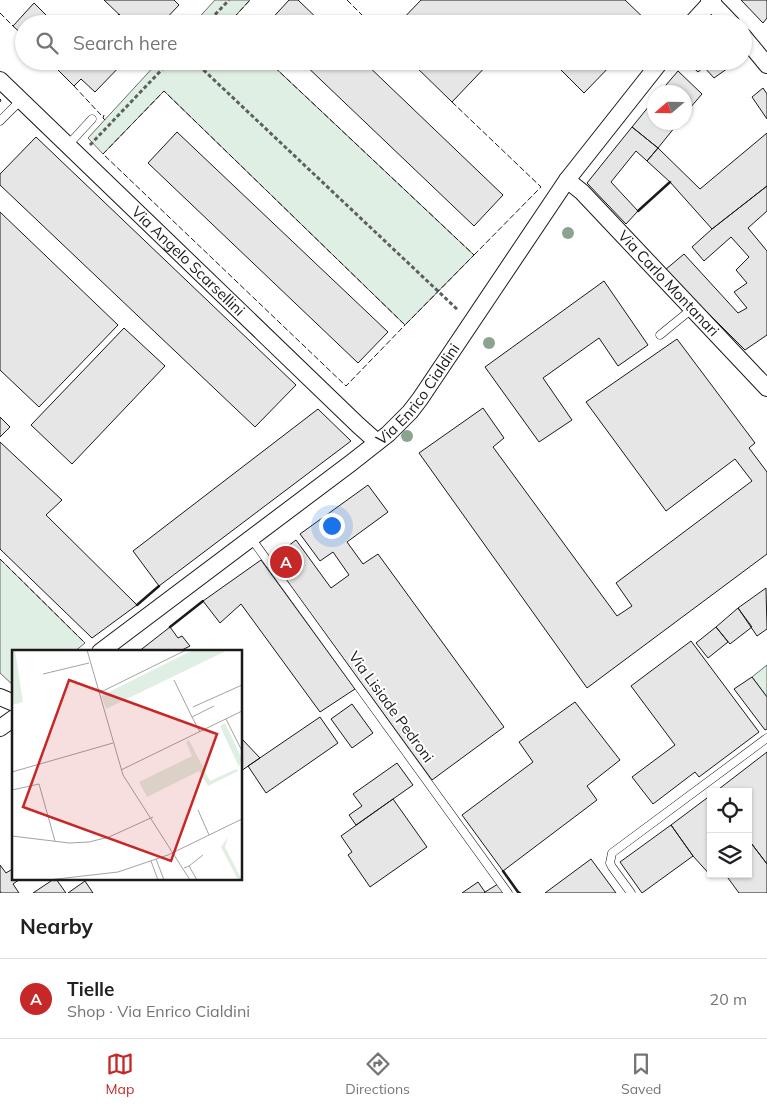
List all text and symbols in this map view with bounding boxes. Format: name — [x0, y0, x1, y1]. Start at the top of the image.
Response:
search box — [15, 15, 752, 70]
icon: search — [33, 29, 61, 57]
text: Search here — [73, 31, 177, 55]
north arrow — [647, 85, 692, 130]
street label: Via Angelo Scarsellini — [128, 202, 249, 320]
street label: Via Carlo Montanari — [614, 226, 723, 340]
street label: Via Enrico Cialdini — [372, 340, 464, 449]
your location — [319, 513, 345, 539]
pin: A — [270, 543, 302, 581]
street label: Via Lisiade Pedroni — [345, 647, 438, 766]
inset map — [12, 650, 242, 880]
map controls — [707, 788, 752, 878]
button: locate — [707, 788, 752, 833]
button: layers — [707, 833, 752, 878]
text: Nearby — [20, 913, 93, 939]
text: Tielle — [67, 977, 114, 1001]
text: A — [30, 989, 42, 1009]
text: 20 m — [710, 989, 747, 1009]
text: Shop · Via Enrico Cialdini — [67, 1001, 250, 1021]
tab: Map — [106, 1050, 134, 1098]
tab: Directions — [345, 1050, 410, 1098]
tab: Saved — [621, 1050, 661, 1098]

